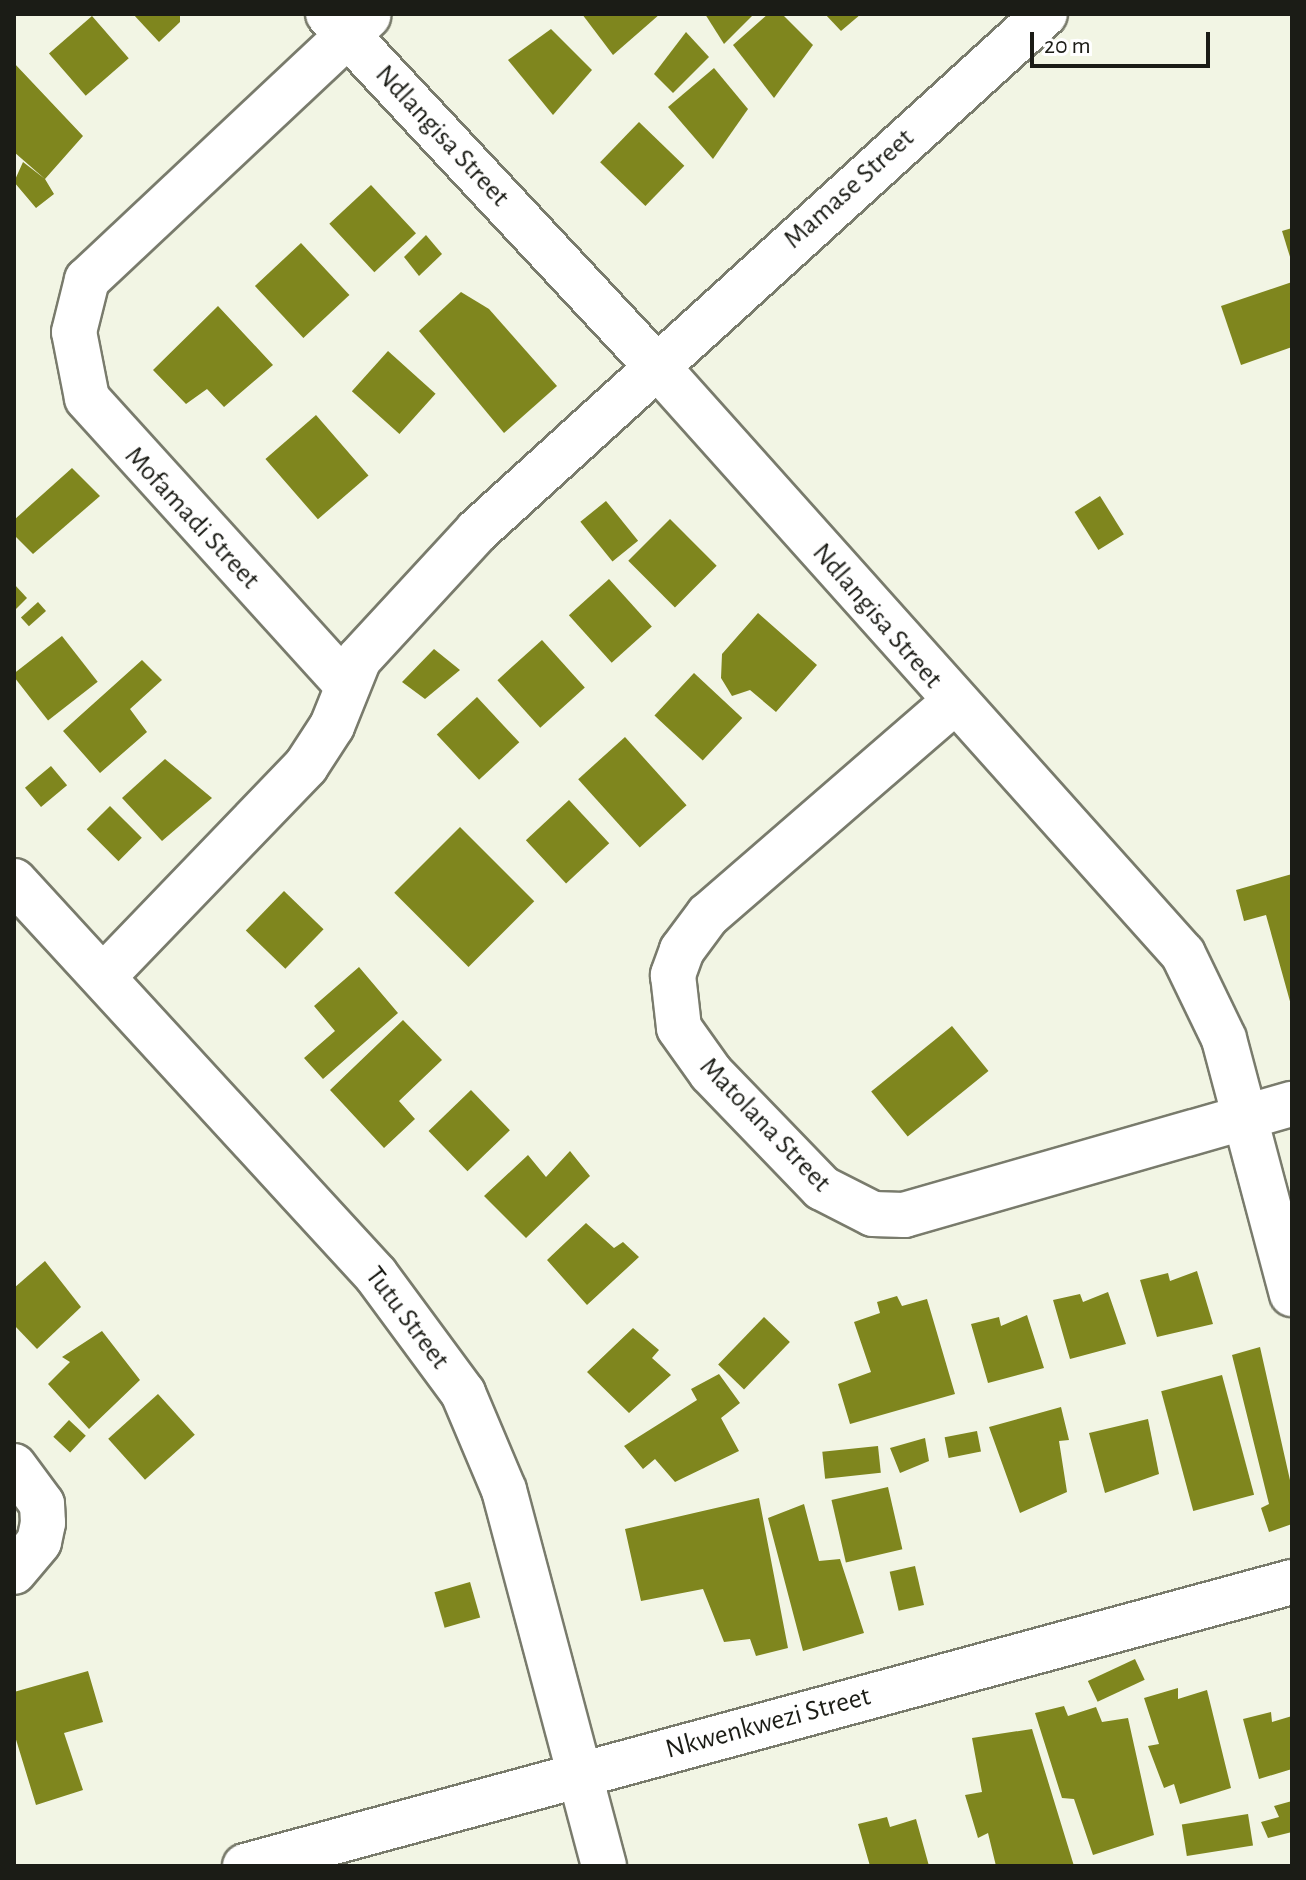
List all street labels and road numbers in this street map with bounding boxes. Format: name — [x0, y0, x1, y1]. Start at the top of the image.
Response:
street label: Ndlangisa Street — [368, 58, 516, 214]
street label: Mamase Street — [777, 122, 921, 256]
street label: Mofamadi Street — [117, 440, 267, 596]
street label: Ndlangisa Street — [805, 537, 949, 695]
street label: Matolana Street — [692, 1051, 838, 1199]
street label: Tutu Street — [358, 1260, 456, 1376]
street label: Nkwenkwezi Street — [662, 1680, 874, 1766]

